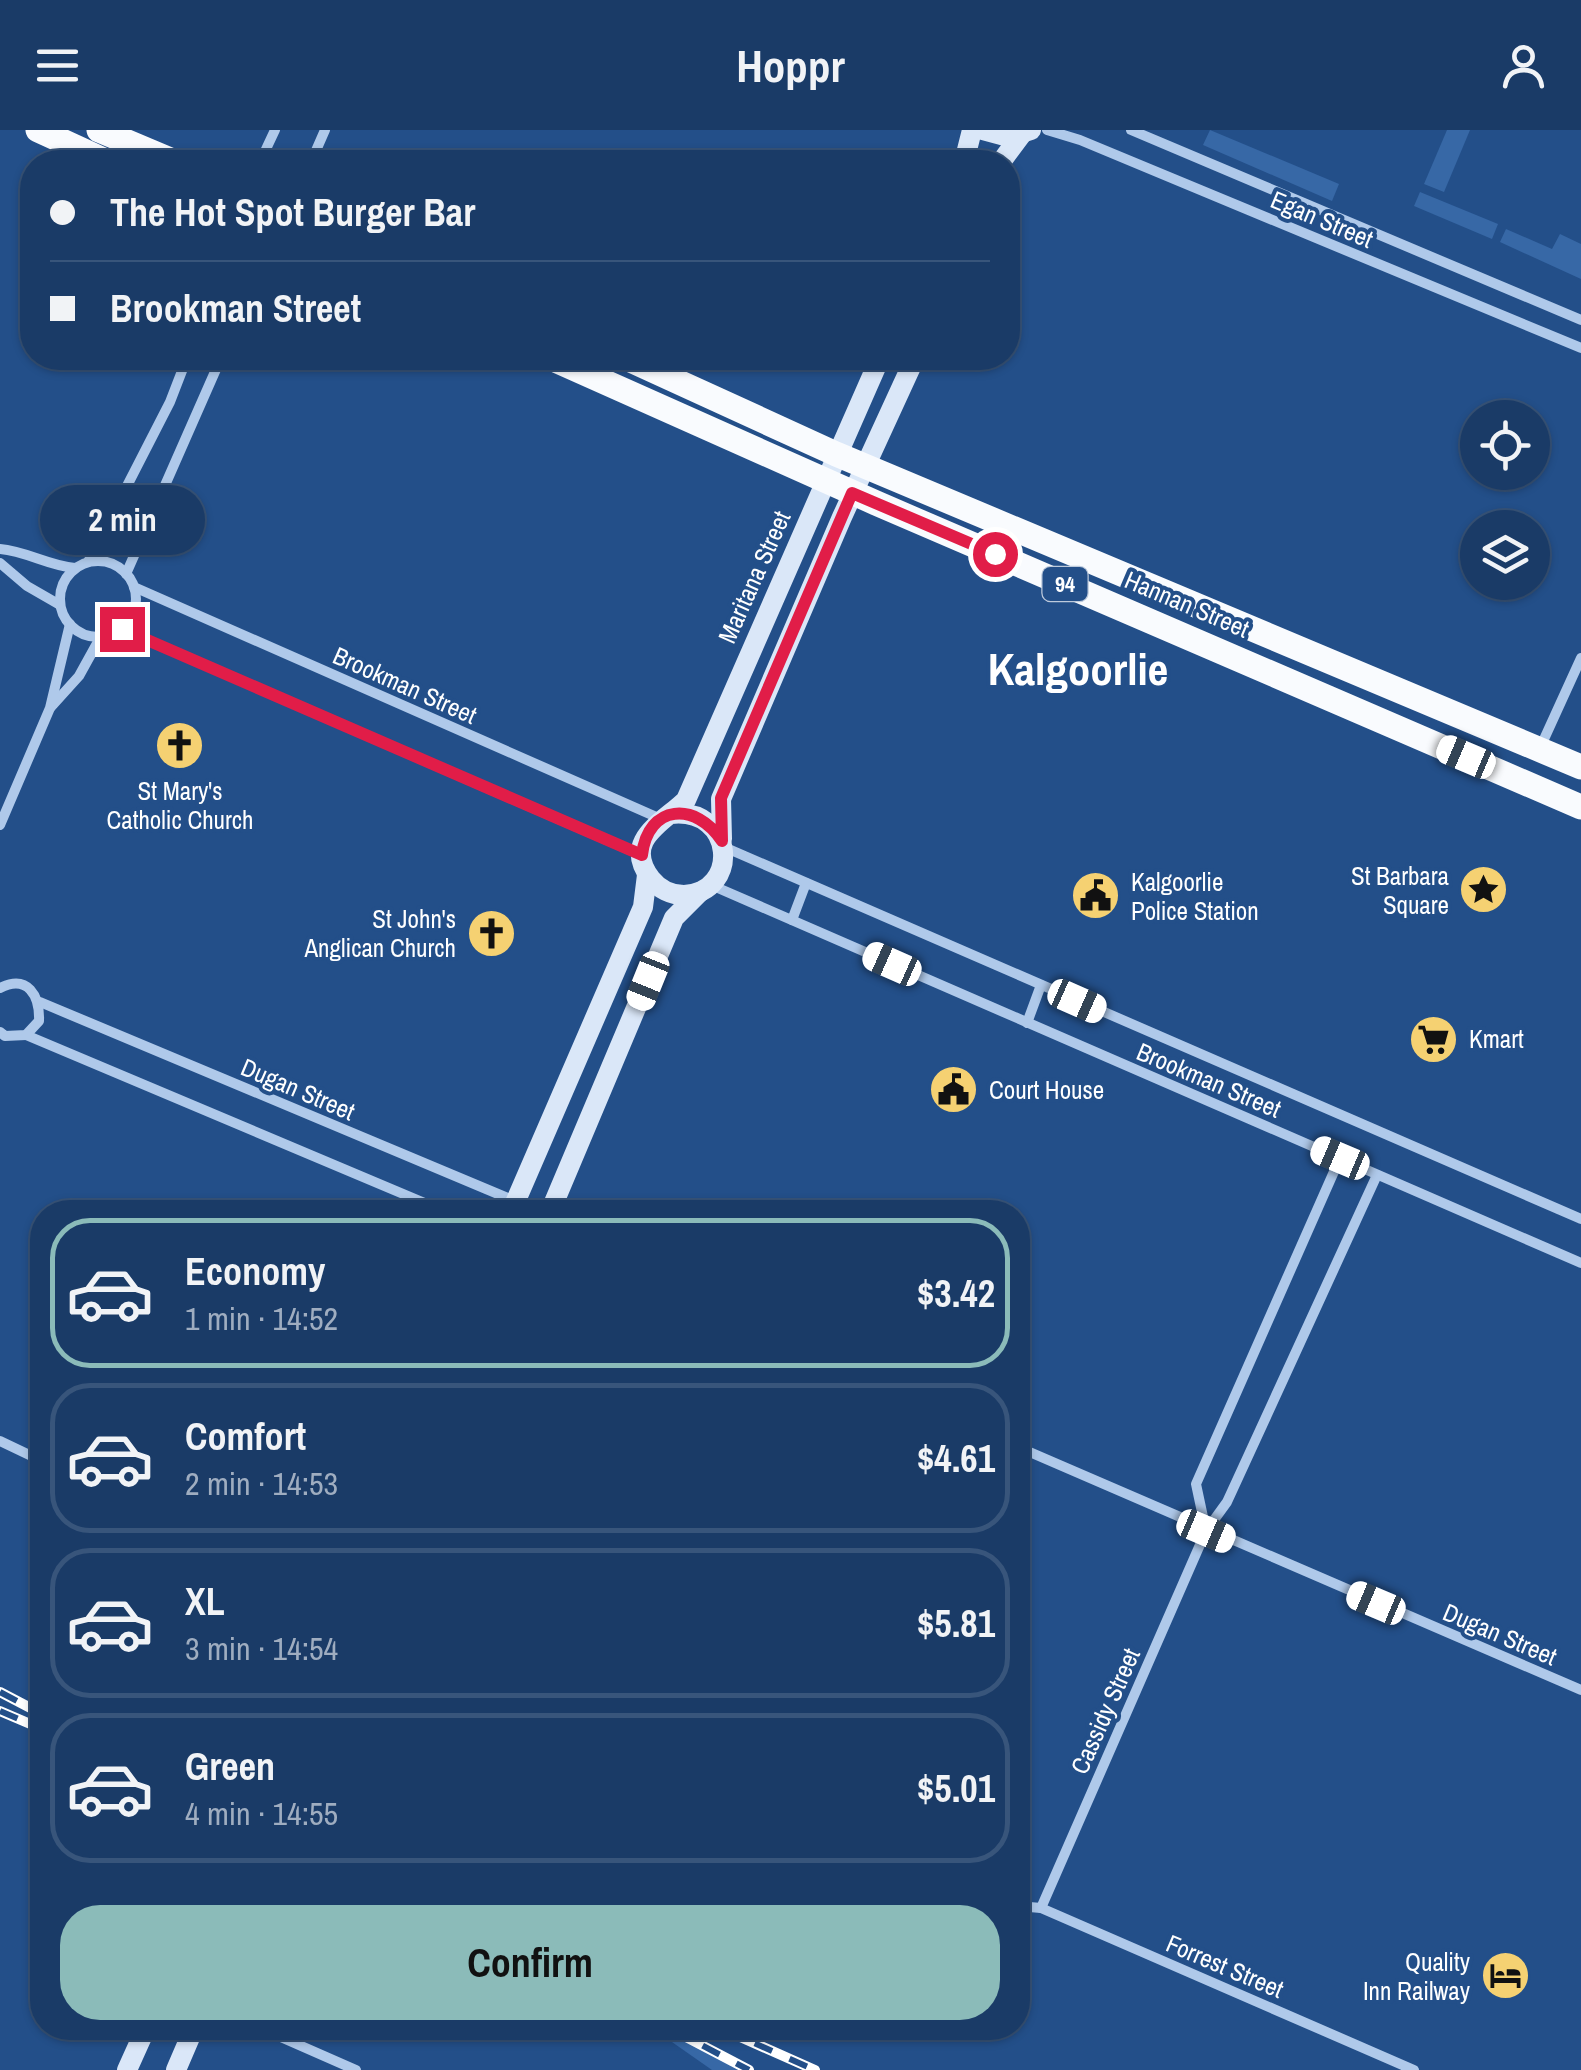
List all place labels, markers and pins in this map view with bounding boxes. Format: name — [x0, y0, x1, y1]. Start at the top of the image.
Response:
church icon: St Mary's Catholic Church — [154, 719, 206, 771]
place label: St Mary's Catholic Church — [107, 774, 253, 837]
place label: St Barbara Square — [1351, 859, 1450, 922]
place icon: St Barbara Square — [1458, 864, 1510, 916]
place label: Kalgoorlie Police Station — [1131, 865, 1259, 928]
public building icon: Kalgoorlie Police Station — [1070, 870, 1122, 922]
place label: St John's Anglican Church — [303, 902, 456, 965]
church icon: St John's Anglican Church — [465, 907, 517, 959]
supermarket icon: Kmart — [1408, 1013, 1460, 1065]
place label: Kmart — [1469, 1022, 1524, 1056]
public building icon: Court House — [928, 1064, 980, 1116]
place label: Court House — [989, 1073, 1104, 1107]
place label: Quality Inn Railway — [1363, 1945, 1471, 2008]
hotel icon: Quality Inn Railway — [1479, 1950, 1531, 2002]

